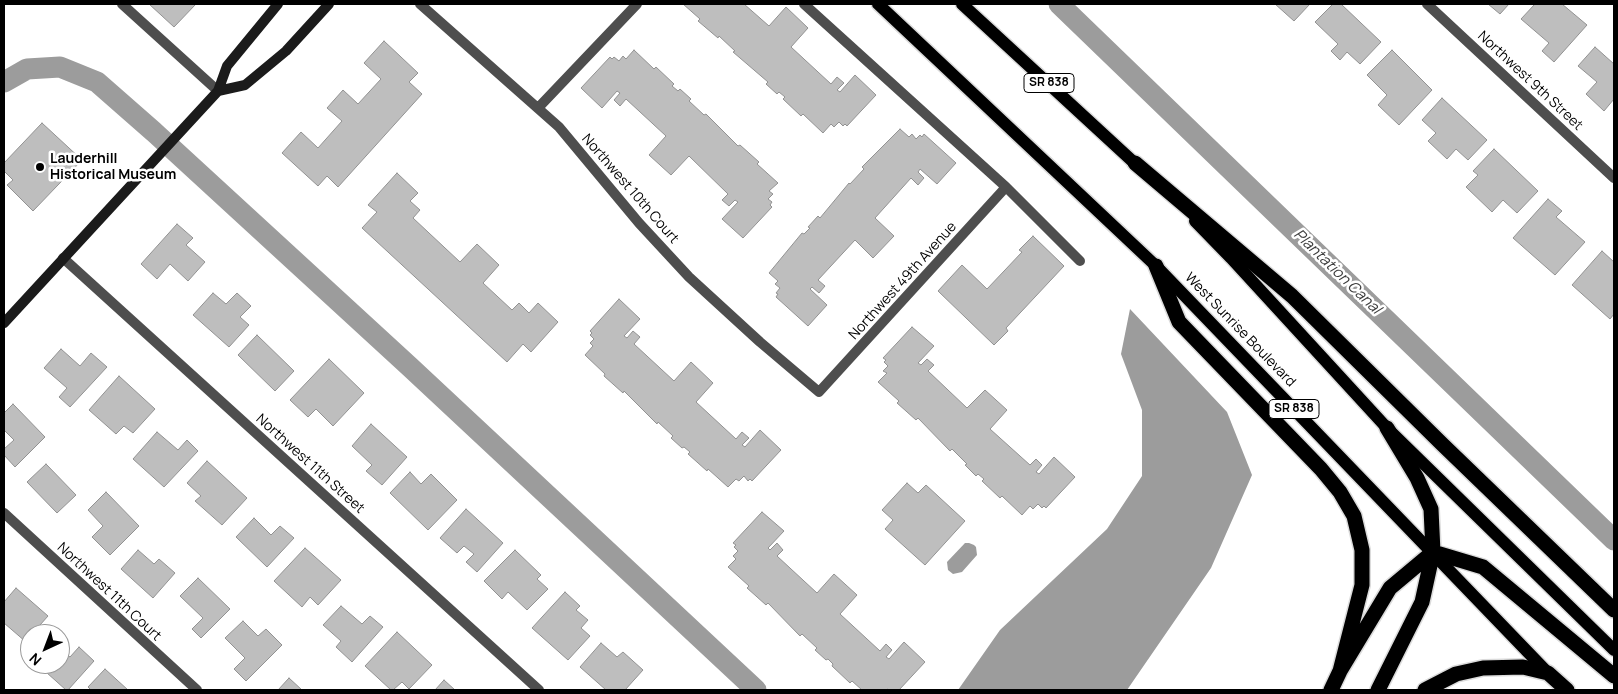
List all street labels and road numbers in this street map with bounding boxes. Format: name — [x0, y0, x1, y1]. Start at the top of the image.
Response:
street label: Northwest 9th Street — [1474, 28, 1586, 134]
road number: SR 838 — [1024, 74, 1074, 92]
street label: Northwest 10th Court — [578, 131, 682, 247]
street label: Northwest 49th Avenue — [846, 219, 960, 343]
street label: West Sunrise Boulevard — [1181, 269, 1299, 391]
road number: SR 838 — [1269, 399, 1319, 418]
street label: Northwest 11th Street — [252, 411, 368, 517]
street label: Northwest 11th Court — [53, 539, 165, 645]

